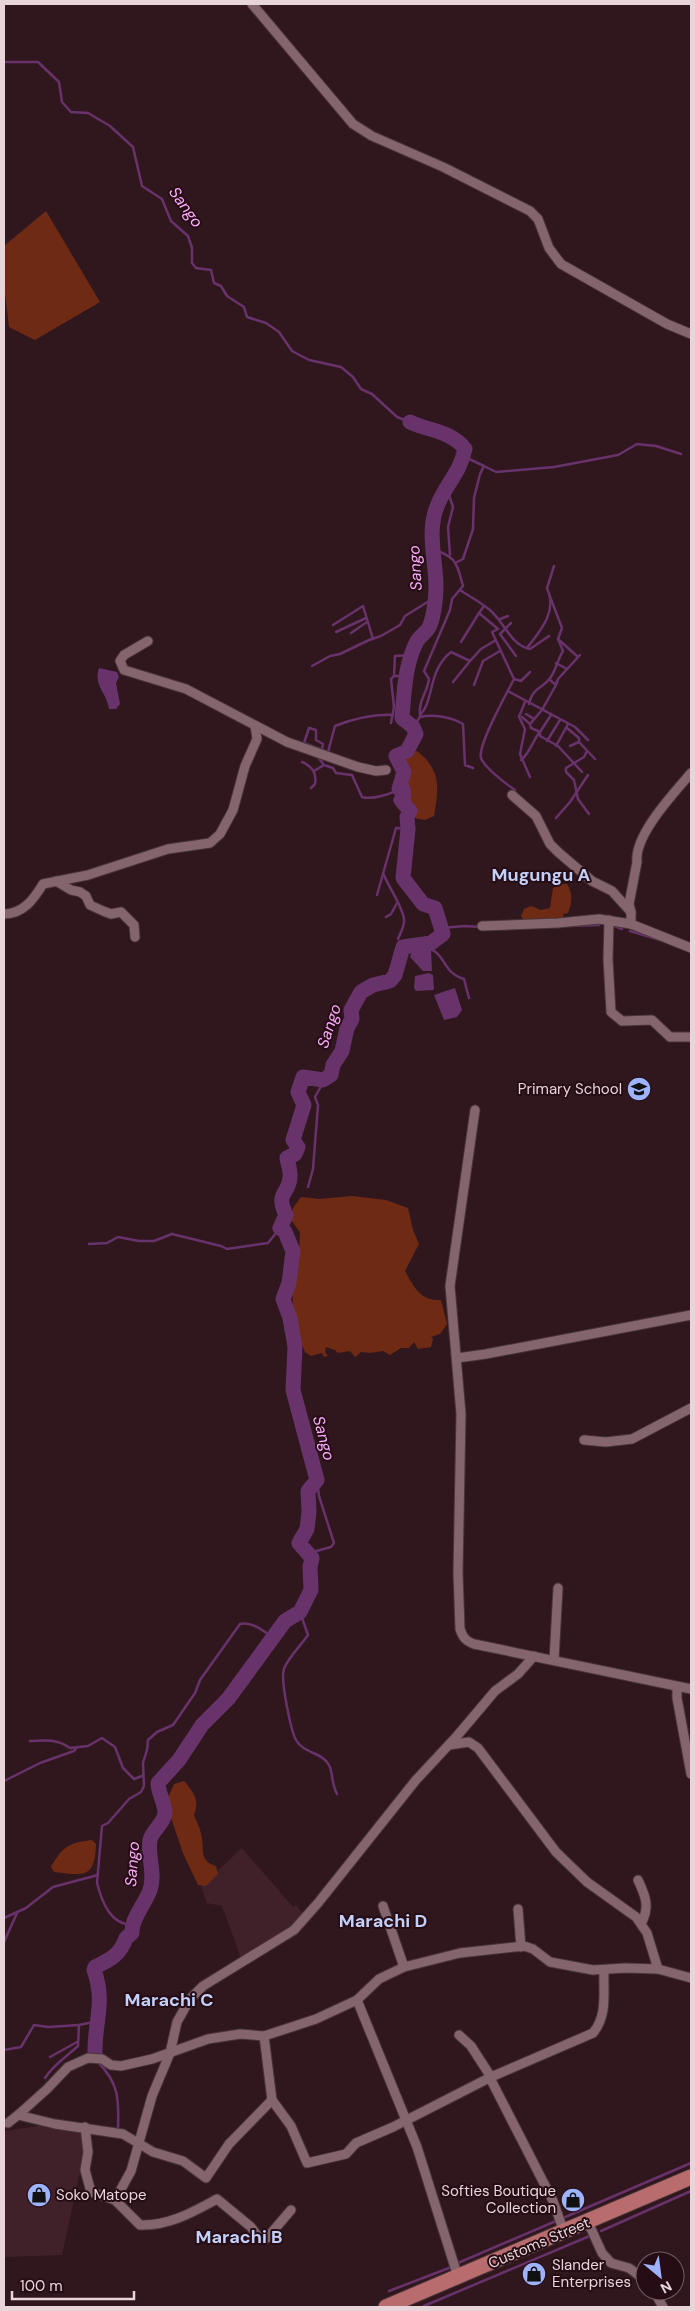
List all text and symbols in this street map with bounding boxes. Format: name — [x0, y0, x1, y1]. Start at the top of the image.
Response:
water label: Sango — [164, 182, 208, 232]
water label: Sango — [403, 545, 427, 591]
district label: Mugungu A — [492, 863, 591, 887]
water label: Sango — [312, 1001, 346, 1051]
school or university icon: Primary School — [626, 1076, 652, 1102]
place label: Primary School — [518, 1079, 622, 1099]
water label: Sango — [308, 1413, 340, 1463]
water label: Sango — [120, 1841, 144, 1887]
district label: Marachi D — [339, 1909, 427, 1933]
district label: Marachi C — [125, 1988, 213, 2012]
place label: Softies Boutique Collection — [441, 2181, 556, 2218]
shop icon: Soko Matope — [26, 2182, 52, 2208]
place label: Soko Matope — [56, 2185, 147, 2205]
shop icon: Softies Boutique Collection — [560, 2187, 586, 2213]
street label: Customs Street — [485, 2213, 593, 2273]
district label: Marachi B — [195, 2225, 283, 2249]
north arrow — [635, 2251, 685, 2301]
place label: Slander Enterprises — [552, 2255, 631, 2292]
shop icon: Slander Enterprises — [521, 2261, 547, 2287]
scale bar — [12, 2268, 135, 2300]
text: 100 m — [20, 2276, 63, 2296]
text: N — [657, 2277, 675, 2298]

